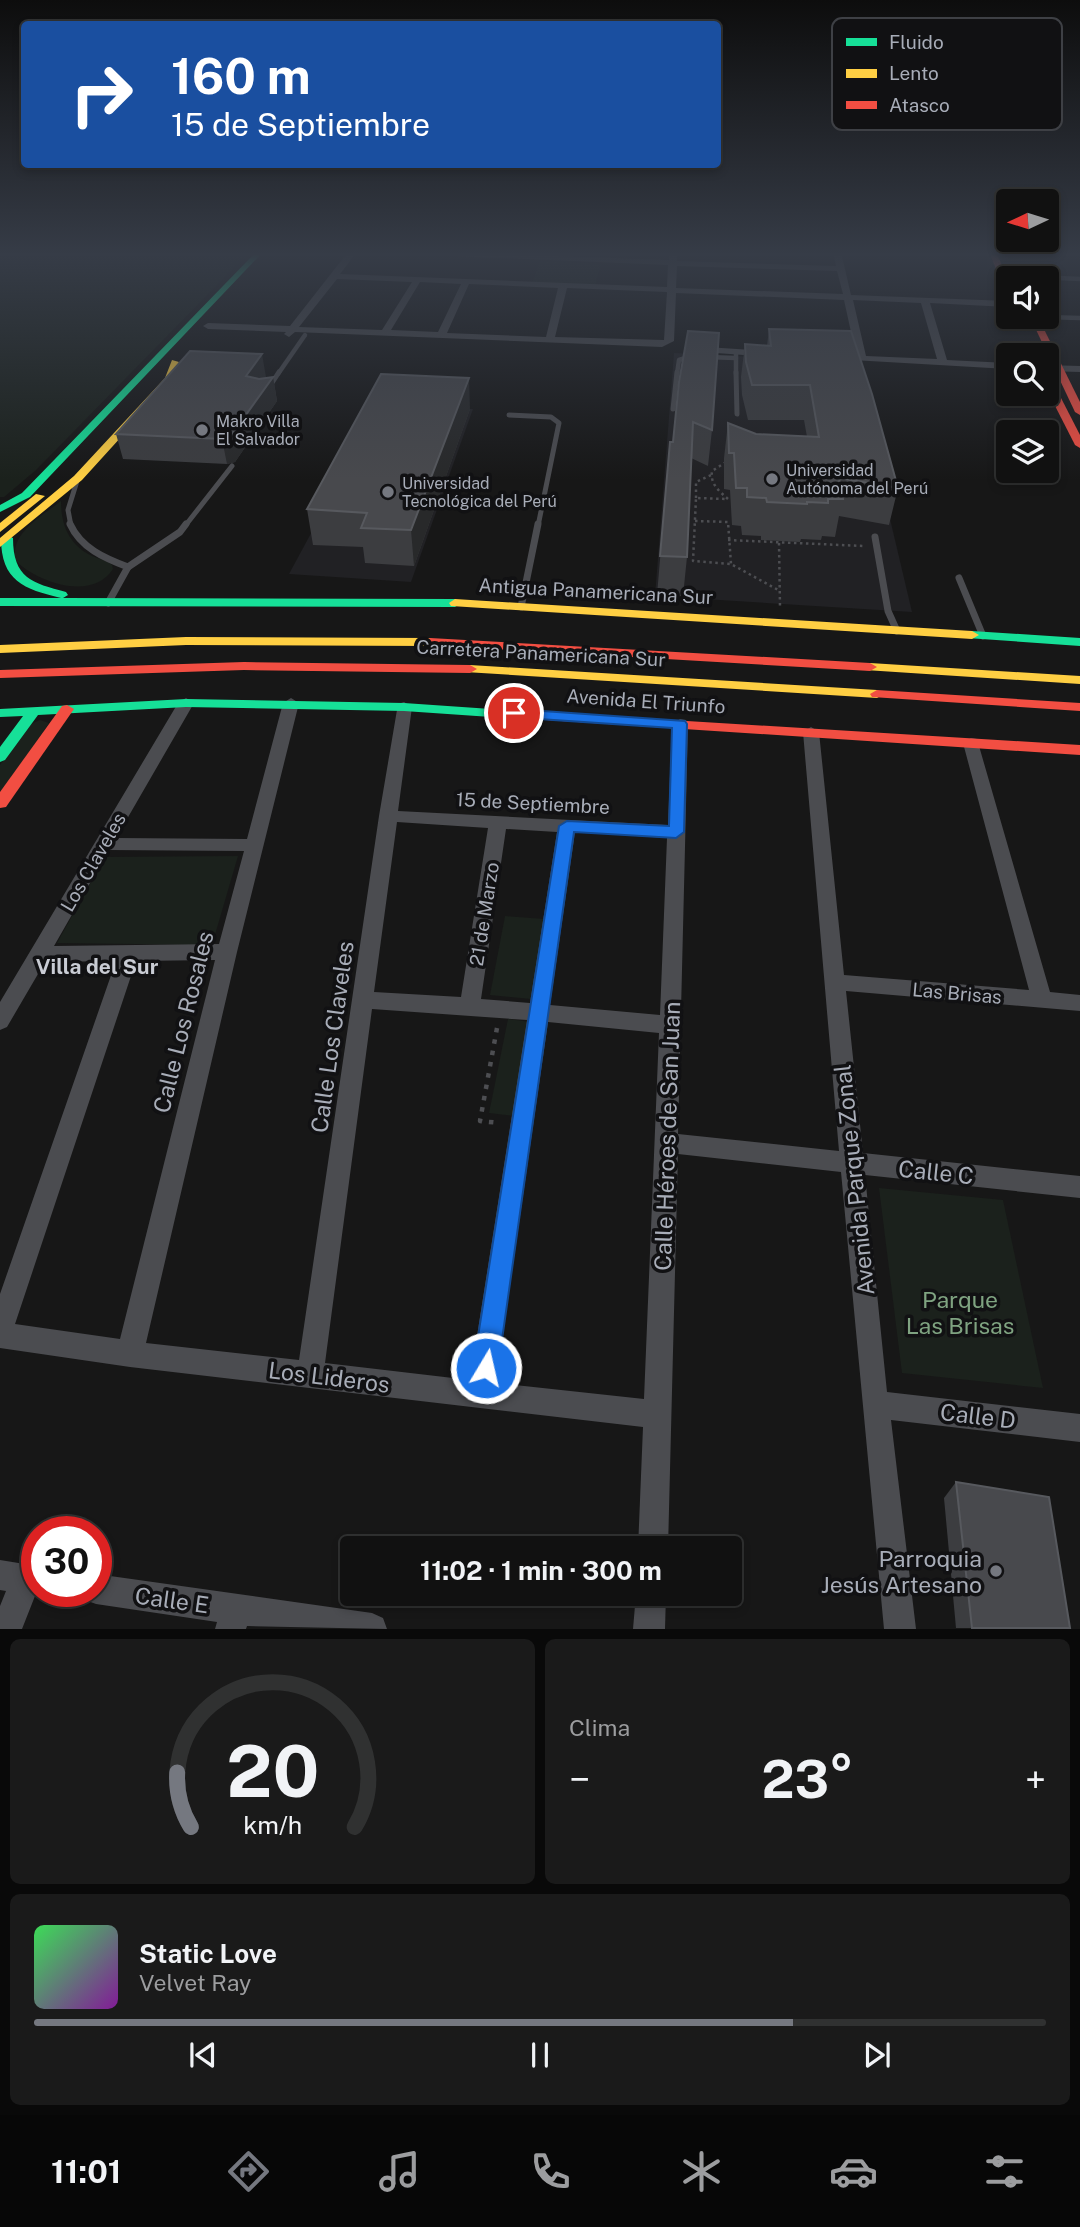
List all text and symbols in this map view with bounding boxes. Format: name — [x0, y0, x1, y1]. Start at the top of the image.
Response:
legend — [832, 18, 1062, 130]
text: Fluido — [889, 31, 944, 53]
text: 160 m — [171, 47, 311, 105]
icon: right — [56, 49, 147, 140]
text: Lento — [889, 62, 939, 84]
text: Atasco — [889, 94, 950, 116]
text: 15 de Septiembre — [171, 106, 430, 143]
north arrow — [996, 189, 1059, 252]
map controls — [996, 189, 1059, 483]
button: sound — [996, 266, 1059, 329]
button: search — [996, 343, 1059, 406]
place label: Makro Villa El Salvador — [216, 412, 300, 449]
button: layers — [996, 420, 1059, 483]
marker: Makro Villa El Salvador — [194, 422, 210, 438]
place label: Universidad Autónoma del Perú — [786, 461, 928, 498]
marker: Universidad Autónoma del Perú — [764, 471, 780, 487]
place label: Universidad Tecnológica del Perú — [402, 474, 557, 511]
marker: Universidad Tecnológica del Perú — [380, 484, 396, 500]
street label: Antigua Panamericana Sur — [478, 574, 714, 608]
street label: Carretera Panamericana Sur — [416, 635, 666, 671]
pin — [484, 683, 544, 743]
street label: Avenida El Triunfo — [566, 684, 726, 718]
icon: arrive — [495, 694, 533, 732]
street label: 15 de Septiembre — [456, 788, 610, 818]
street label: Los Claveles — [56, 809, 130, 915]
street label: 21 de Marzo — [465, 861, 503, 967]
street label: Calle Los Rosales — [147, 928, 219, 1116]
street label: Calle Los Claveles — [305, 939, 359, 1135]
district label: Villa del Sur — [36, 954, 159, 979]
street label: Las Brisas — [911, 978, 1003, 1008]
street label: Calle Héroes de San Juan — [649, 1001, 685, 1271]
street label: Avenida Parque Zonal — [828, 1063, 880, 1297]
street label: Calle C — [897, 1155, 975, 1189]
park label: Parque Las Brisas — [906, 1286, 1014, 1339]
position arrow — [449, 1331, 523, 1405]
street label: Los Lideros — [267, 1356, 391, 1398]
street label: Calle D — [939, 1398, 1017, 1434]
speed limit sign: 30 — [21, 1516, 112, 1607]
place label: Parroquia Jesús Artesano — [821, 1545, 982, 1598]
text: 11:02 · 1 min · 300 m — [420, 1555, 662, 1586]
marker: Parroquia Jesús Artesano — [988, 1563, 1004, 1579]
street label: Calle E — [133, 1581, 211, 1619]
text: Clima — [569, 1714, 630, 1741]
text: 20 — [226, 1729, 319, 1814]
text: 23° — [761, 1749, 854, 1810]
text: − — [569, 1757, 590, 1802]
text: + — [1025, 1757, 1046, 1802]
text: km/h — [243, 1810, 302, 1840]
text: Static Love — [139, 1938, 277, 1969]
text: Velvet Ray — [139, 1969, 251, 1996]
icon: previous — [184, 2036, 222, 2074]
icon: pause — [521, 2036, 559, 2074]
icon: next — [858, 2036, 896, 2074]
icon: directions — [224, 2147, 273, 2196]
icon: music — [375, 2147, 424, 2196]
icon: phone — [526, 2147, 575, 2196]
icon: climate — [677, 2147, 726, 2196]
icon: car — [829, 2147, 878, 2196]
icon: filters — [980, 2147, 1029, 2196]
text: 11:01 — [51, 2153, 121, 2190]

